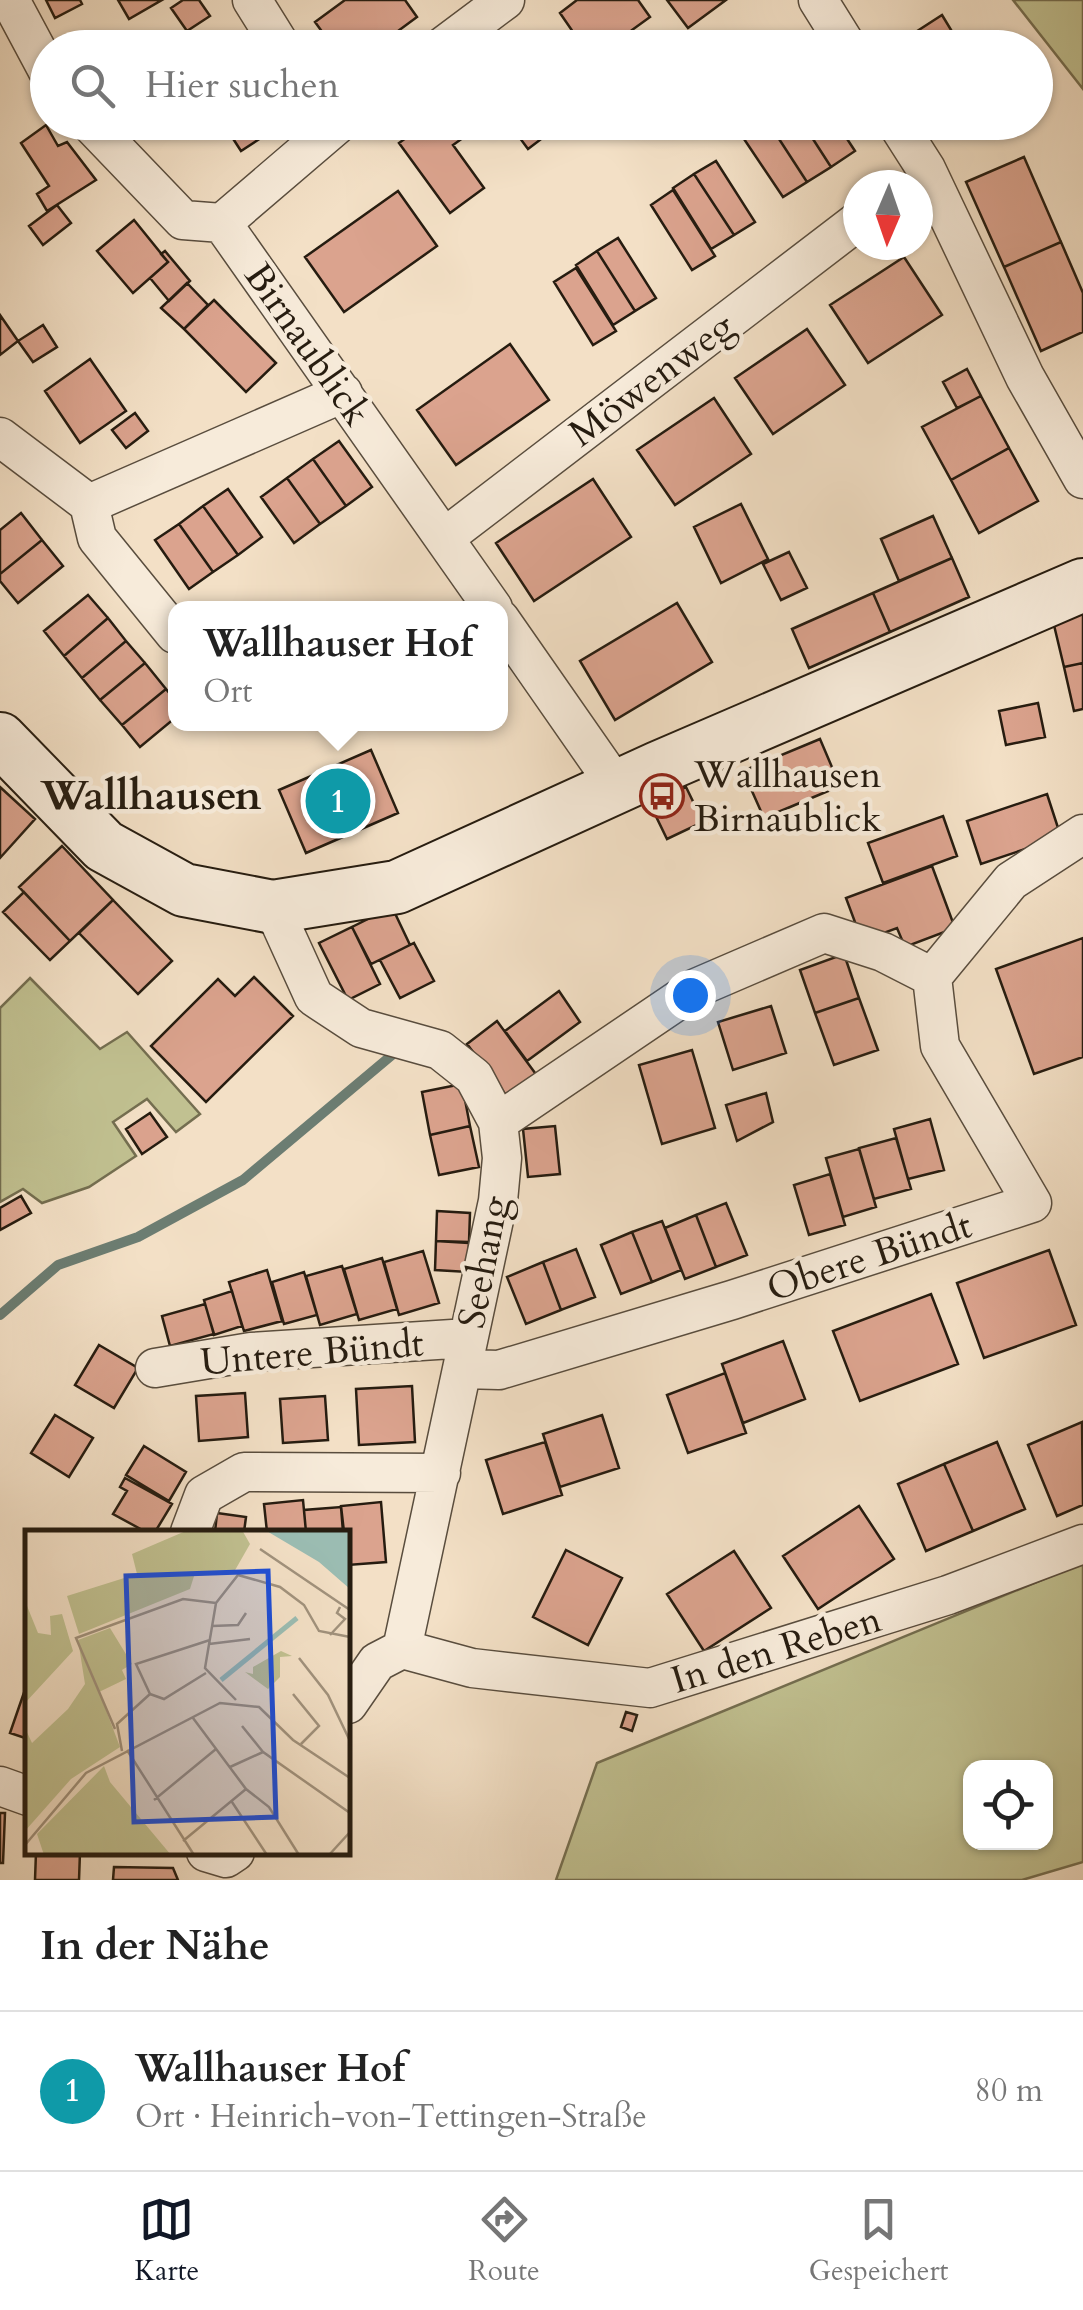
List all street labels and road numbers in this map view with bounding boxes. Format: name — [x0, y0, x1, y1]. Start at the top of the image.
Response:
street label: Birnaublick — [232, 253, 383, 437]
street label: Möwenweg — [558, 300, 746, 459]
street label: Seehang — [446, 1191, 522, 1333]
street label: Obere Bündt — [760, 1199, 978, 1314]
street label: Untere Bündt — [198, 1317, 426, 1389]
street label: In den Reben — [665, 1593, 888, 1707]

